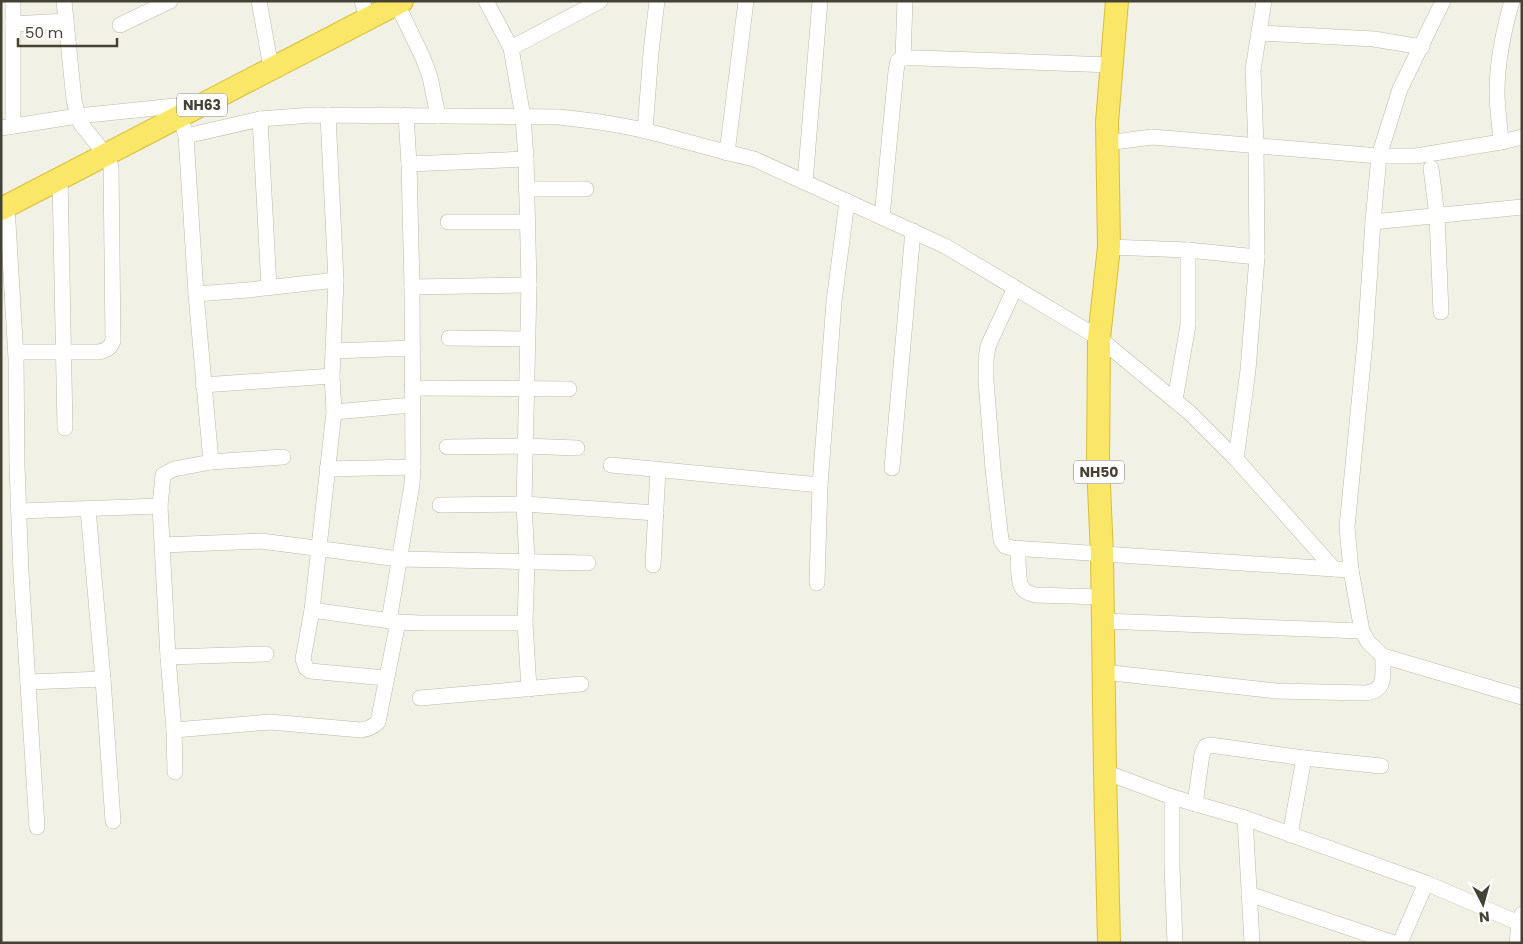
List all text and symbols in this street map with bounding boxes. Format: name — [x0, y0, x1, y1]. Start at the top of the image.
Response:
scale bar — [18, 15, 116, 47]
text: 50 m — [25, 22, 63, 43]
road number: NH63 — [177, 94, 227, 116]
road number: NH50 — [1074, 461, 1124, 484]
north arrow — [1458, 879, 1508, 929]
text: N — [1478, 906, 1491, 927]

